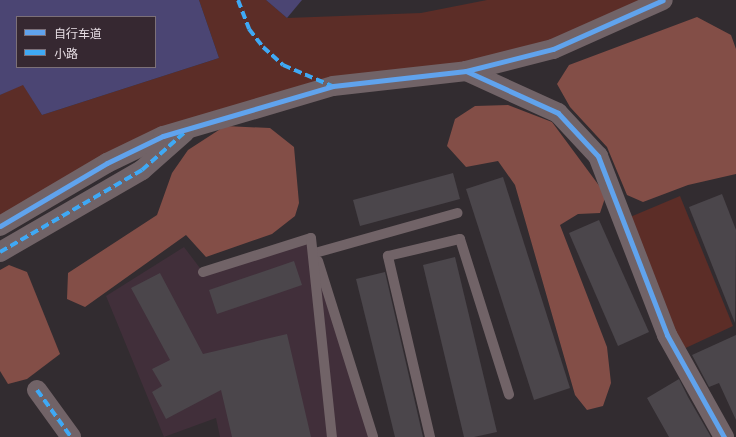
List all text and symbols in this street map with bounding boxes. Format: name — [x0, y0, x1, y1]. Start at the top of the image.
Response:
legend — [16, 16, 156, 68]
text: 自行车道 — [54, 26, 102, 41]
text: 小路 — [54, 46, 78, 61]

